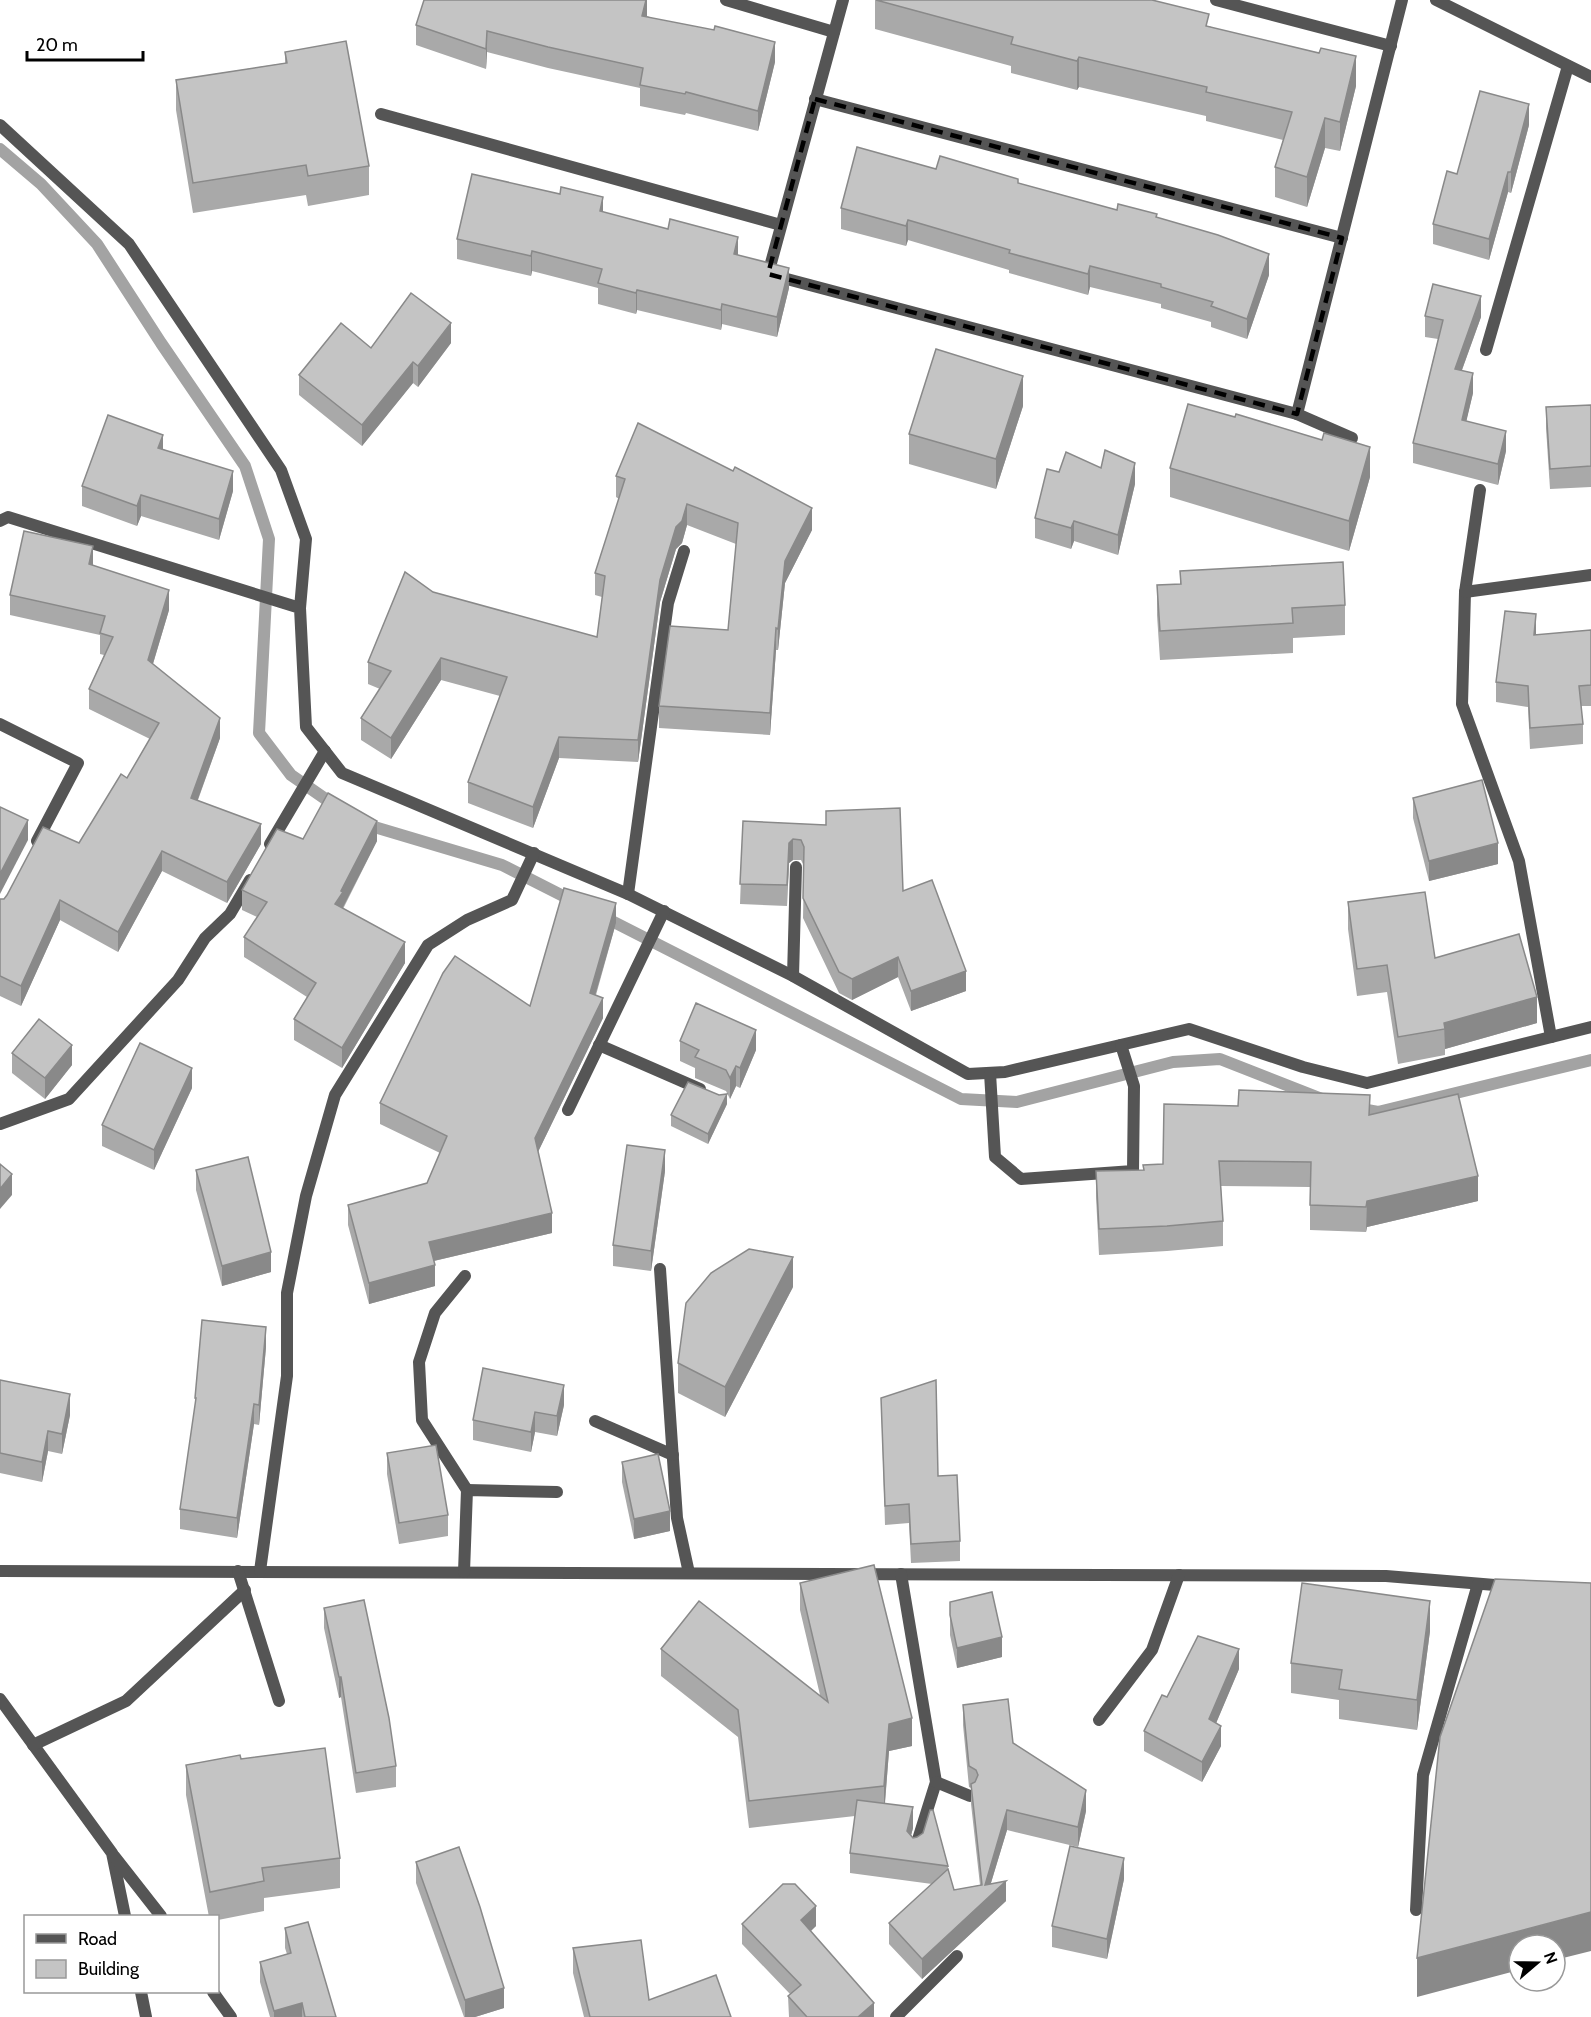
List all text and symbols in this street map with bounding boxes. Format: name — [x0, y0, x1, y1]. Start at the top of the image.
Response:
scale bar — [27, 24, 142, 62]
text: 20 m — [36, 34, 78, 56]
legend — [24, 1915, 219, 1993]
text: Road — [78, 1928, 117, 1950]
north arrow — [1507, 1933, 1567, 1993]
text: N — [1540, 1949, 1561, 1967]
text: Building — [78, 1958, 140, 1980]

